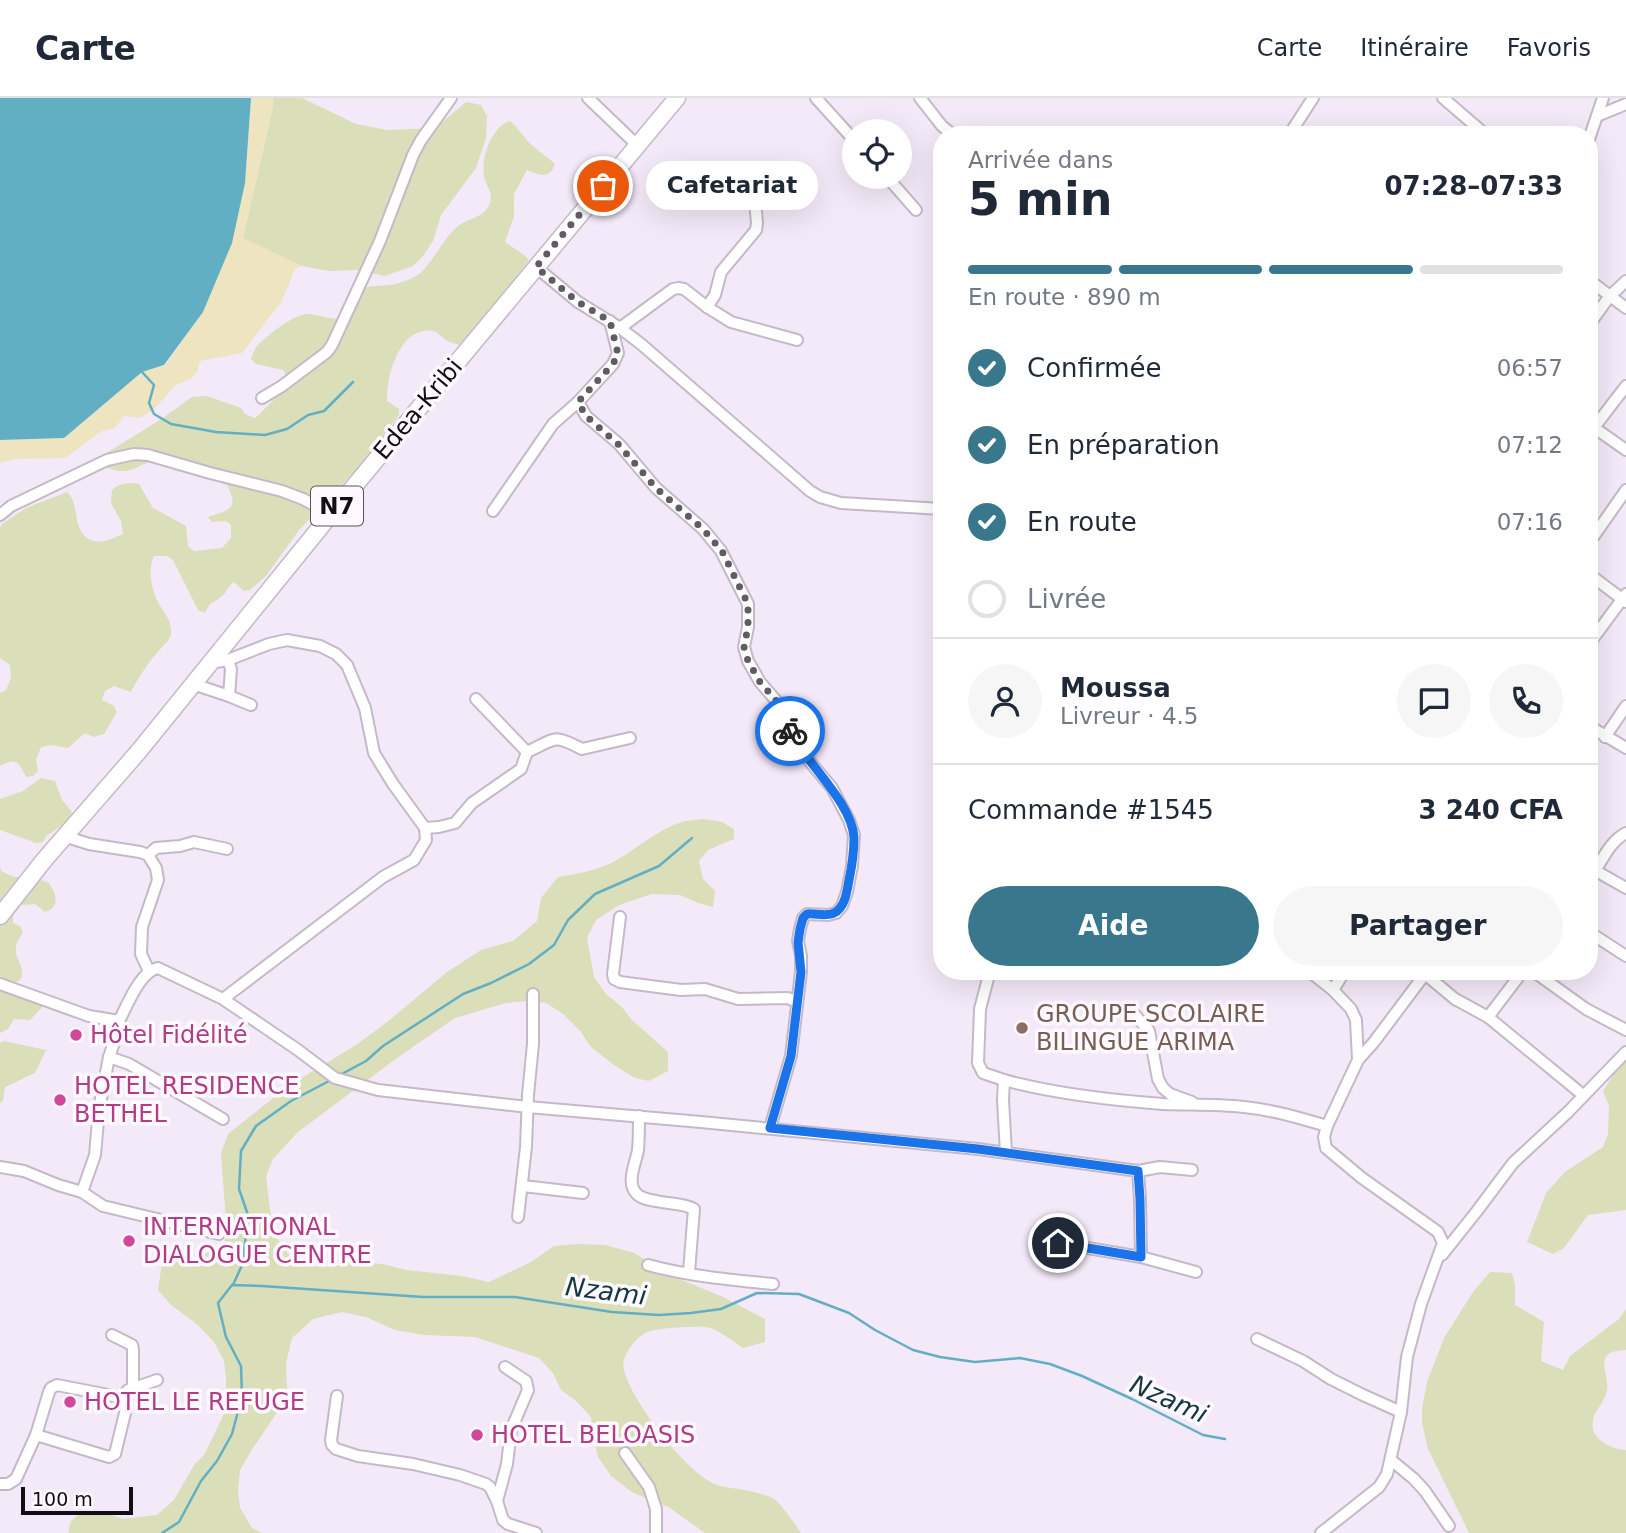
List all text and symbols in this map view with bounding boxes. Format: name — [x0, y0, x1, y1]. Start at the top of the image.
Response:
text: Carte — [35, 29, 136, 68]
text: Carte — [1257, 34, 1322, 62]
text: Itinéraire — [1360, 34, 1469, 62]
text: Favoris — [1507, 34, 1591, 62]
map controls — [842, 119, 912, 189]
button: locate — [842, 119, 912, 189]
text: Arrivée dans — [968, 147, 1113, 173]
pin — [573, 156, 633, 216]
callout: Cafetariat — [645, 162, 816, 210]
icon: bag — [584, 167, 622, 205]
text: 07:28–07:33 — [1384, 171, 1563, 201]
text: Cafetariat — [667, 172, 797, 198]
text: 5 min — [968, 172, 1112, 226]
text: En route · 890 m — [968, 284, 1161, 310]
icon: check — [968, 349, 1006, 387]
street label: Edea-Kribi — [368, 353, 468, 465]
text: Confirmée — [1027, 353, 1161, 383]
text: 06:57 — [1497, 355, 1563, 381]
icon: check — [968, 426, 1006, 464]
text: En préparation — [1027, 430, 1220, 460]
text: 07:12 — [1497, 432, 1563, 458]
road number: N7 — [311, 486, 363, 526]
icon: check — [968, 503, 1006, 541]
text: En route — [1027, 507, 1137, 537]
text: 07:16 — [1497, 509, 1563, 535]
text: Livrée — [1027, 584, 1106, 614]
button: person — [968, 664, 1042, 738]
button: chat — [1397, 664, 1471, 738]
button: phone — [1489, 664, 1563, 738]
text: Moussa — [1060, 673, 1171, 703]
courier — [755, 696, 825, 766]
text: Livreur · 4.5 — [1060, 703, 1198, 729]
icon: bike — [771, 712, 809, 750]
text: Commande #1545 — [968, 795, 1214, 825]
text: 3 240 CFA — [1419, 795, 1563, 825]
button: Aide — [968, 886, 1259, 966]
button: Partager — [1273, 886, 1563, 966]
place label: GROUPE SCOLAIRE BILINGUE ARIMA — [1036, 1000, 1265, 1056]
marker: GROUPE SCOLAIRE BILINGUE ARIMA — [1014, 1020, 1030, 1036]
place label: Hôtel Fidélité — [90, 1021, 247, 1049]
marker: Hôtel Fidélité — [68, 1027, 84, 1043]
place label: HOTEL RESIDENCE BETHEL — [74, 1072, 299, 1128]
marker: HOTEL RESIDENCE BETHEL — [52, 1092, 68, 1108]
place label: INTERNATIONAL DIALOGUE CENTRE — [143, 1213, 372, 1269]
pin — [1028, 1213, 1088, 1273]
icon: home — [1039, 1224, 1077, 1262]
marker: INTERNATIONAL DIALOGUE CENTRE — [121, 1233, 137, 1249]
water label: Nzami — [564, 1271, 649, 1311]
water label: Nzami — [1126, 1369, 1213, 1430]
place label: HOTEL LE REFUGE — [84, 1388, 305, 1416]
marker: HOTEL LE REFUGE — [62, 1394, 78, 1410]
place label: HOTEL BELOASIS — [491, 1421, 695, 1449]
marker: HOTEL BELOASIS — [469, 1427, 485, 1443]
scale bar — [21, 1484, 133, 1516]
text: 100 m — [32, 1488, 93, 1510]

